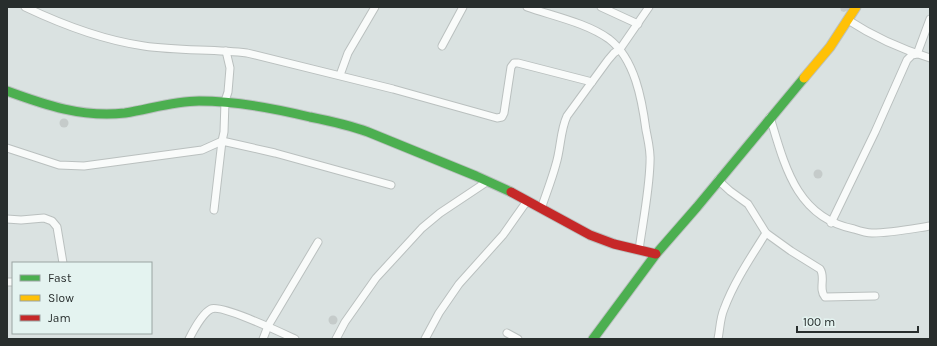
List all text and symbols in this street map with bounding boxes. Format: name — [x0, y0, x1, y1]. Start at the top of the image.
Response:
legend — [12, 262, 152, 334]
text: Fast — [48, 271, 72, 285]
text: Slow — [48, 291, 74, 305]
scale bar — [797, 308, 918, 334]
text: Jam — [48, 311, 71, 325]
text: 100 m — [803, 315, 835, 329]

